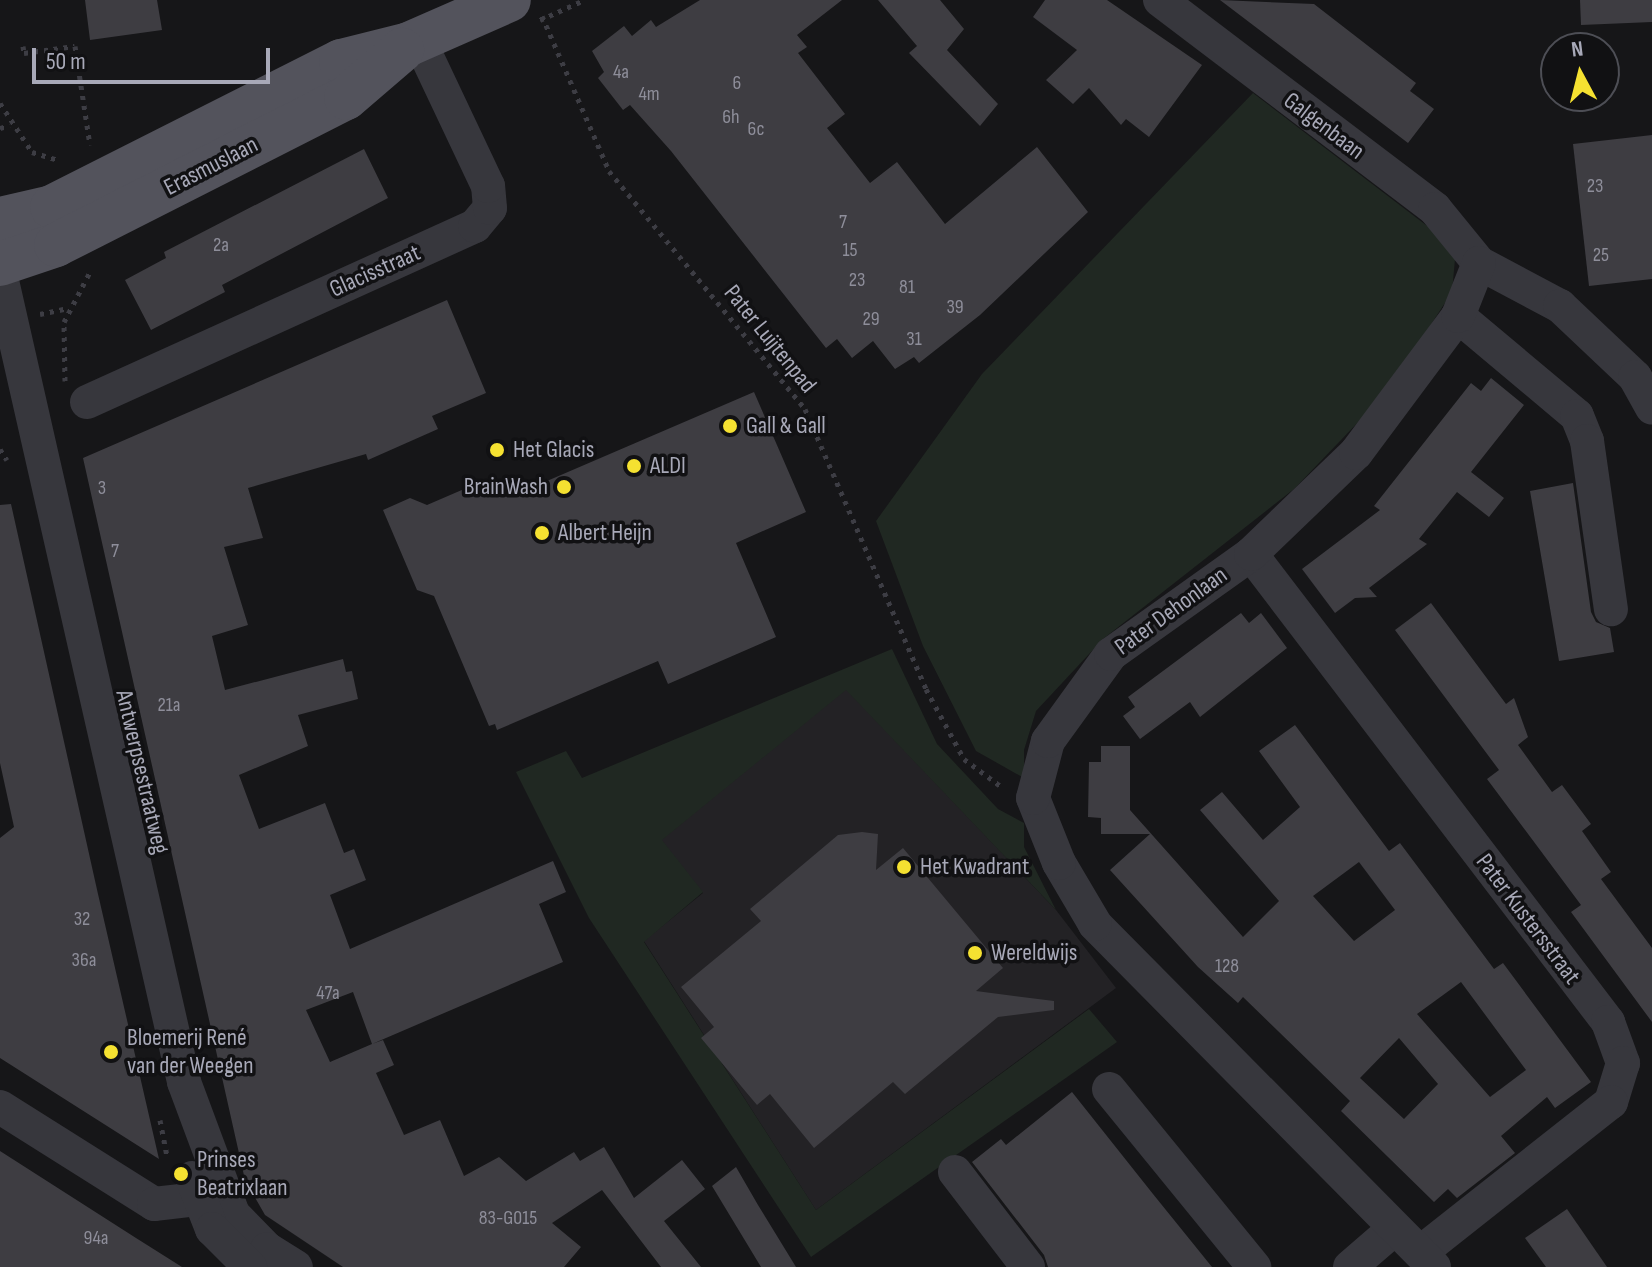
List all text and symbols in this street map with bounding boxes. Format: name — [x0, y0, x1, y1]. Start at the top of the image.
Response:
scale bar — [36, 32, 274, 82]
north arrow — [1540, 32, 1620, 112]
text: N — [1570, 36, 1585, 64]
text: 50 m — [46, 47, 86, 76]
house number: 4a — [613, 60, 629, 84]
house number: 6 — [733, 71, 741, 95]
house number: 4m — [638, 82, 660, 106]
street label: Galgenbaan — [1278, 86, 1370, 166]
house number: 6h — [722, 105, 740, 129]
house number: 6c — [748, 117, 764, 141]
street label: Erasmuslaan — [159, 130, 263, 202]
house number: 23 — [1587, 174, 1603, 198]
house number: 7 — [839, 210, 847, 234]
house number: 2a — [213, 233, 229, 257]
street label: Glacisstraat — [325, 238, 425, 304]
house number: 15 — [842, 238, 858, 262]
house number: 25 — [1593, 243, 1609, 267]
house number: 23 — [849, 268, 865, 292]
house number: 81 — [899, 275, 915, 299]
street label: Pater Luijtenpad — [718, 279, 822, 399]
house number: 39 — [946, 295, 964, 319]
house number: 29 — [862, 307, 880, 331]
house number: 31 — [906, 327, 922, 351]
place label: Gall & Gall — [746, 412, 826, 440]
marker: Gall & Gall — [721, 417, 739, 435]
place label: Het Glacis — [513, 436, 594, 464]
marker: Het Glacis — [488, 441, 506, 459]
place label: ALDI — [650, 452, 686, 480]
marker: ALDI — [625, 457, 643, 475]
place label: BrainWash — [464, 473, 548, 501]
house number: 3 — [98, 476, 106, 500]
marker: BrainWash — [555, 478, 573, 496]
place label: Albert Heijn — [558, 519, 652, 547]
marker: Albert Heijn — [533, 524, 551, 542]
house number: 7 — [111, 539, 119, 563]
street label: Pater Dehonlaan — [1109, 561, 1233, 661]
street label: Antwerpsestraatweg — [109, 687, 175, 857]
house number: 21a — [157, 693, 181, 717]
street label: Pater Kustersstraat — [1470, 848, 1586, 990]
place label: Het Kwadrant — [920, 853, 1029, 881]
marker: Het Kwadrant — [895, 858, 913, 876]
house number: 32 — [74, 907, 90, 931]
place label: Wereldwijs — [991, 939, 1077, 967]
marker: Wereldwijs — [966, 944, 984, 962]
house number: 36a — [72, 948, 96, 972]
house number: 128 — [1215, 954, 1239, 978]
house number: 47a — [316, 981, 340, 1005]
place label: Bloemerij René van der Weegen — [127, 1024, 254, 1080]
marker: Bloemerij René van der Weegen — [102, 1043, 120, 1061]
place label: Prinses Beatrixlaan — [197, 1146, 287, 1202]
marker: Prinses Beatrixlaan — [172, 1165, 190, 1183]
house number: 83-G015 — [479, 1206, 537, 1230]
house number: 94a — [84, 1226, 108, 1250]

